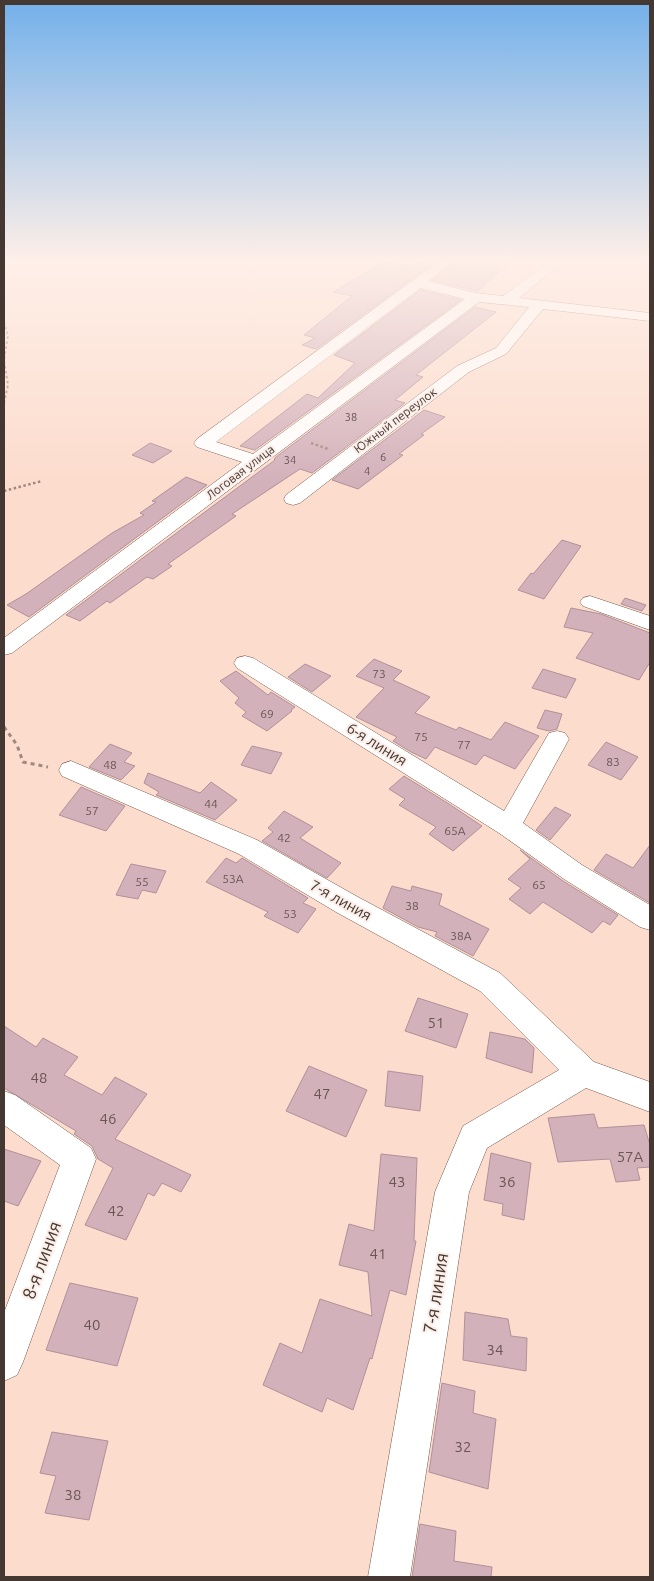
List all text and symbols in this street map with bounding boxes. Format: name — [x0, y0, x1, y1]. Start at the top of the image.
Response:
street label: Южный переулок — [351, 385, 439, 455]
house number: 38 — [345, 411, 357, 423]
street label: Логовая улица — [203, 442, 277, 502]
house number: 6 — [380, 451, 386, 463]
house number: 34 — [284, 454, 296, 466]
house number: 4 — [364, 465, 370, 477]
house number: 73 — [372, 667, 386, 680]
house number: 69 — [260, 707, 274, 720]
street label: 6-я линия — [344, 719, 410, 769]
house number: 75 — [414, 730, 428, 743]
house number: 77 — [457, 738, 471, 751]
house number: 83 — [606, 755, 620, 768]
house number: 48 — [103, 758, 117, 771]
house number: 44 — [204, 797, 218, 810]
house number: 57 — [85, 804, 99, 817]
house number: 65А — [444, 824, 466, 837]
house number: 42 — [277, 831, 291, 844]
house number: 53А — [222, 872, 244, 885]
house number: 55 — [135, 875, 149, 888]
street label: 7-я линия — [307, 876, 375, 924]
house number: 65 — [532, 878, 546, 891]
house number: 38 — [405, 899, 419, 912]
house number: 53 — [283, 907, 297, 920]
house number: 38А — [450, 929, 472, 942]
house number: 51 — [428, 1014, 444, 1031]
house number: 48 — [31, 1069, 47, 1086]
house number: 47 — [314, 1085, 330, 1102]
house number: 46 — [100, 1110, 116, 1127]
house number: 57А — [617, 1148, 644, 1165]
house number: 43 — [389, 1173, 405, 1190]
house number: 36 — [499, 1173, 515, 1190]
house number: 42 — [108, 1202, 124, 1219]
street label: 8-я линия — [18, 1218, 64, 1302]
house number: 41 — [370, 1245, 386, 1262]
street label: 7-я линия — [419, 1251, 451, 1335]
house number: 40 — [84, 1316, 100, 1333]
house number: 34 — [487, 1341, 503, 1358]
house number: 32 — [455, 1438, 471, 1455]
house number: 38 — [65, 1486, 81, 1503]

